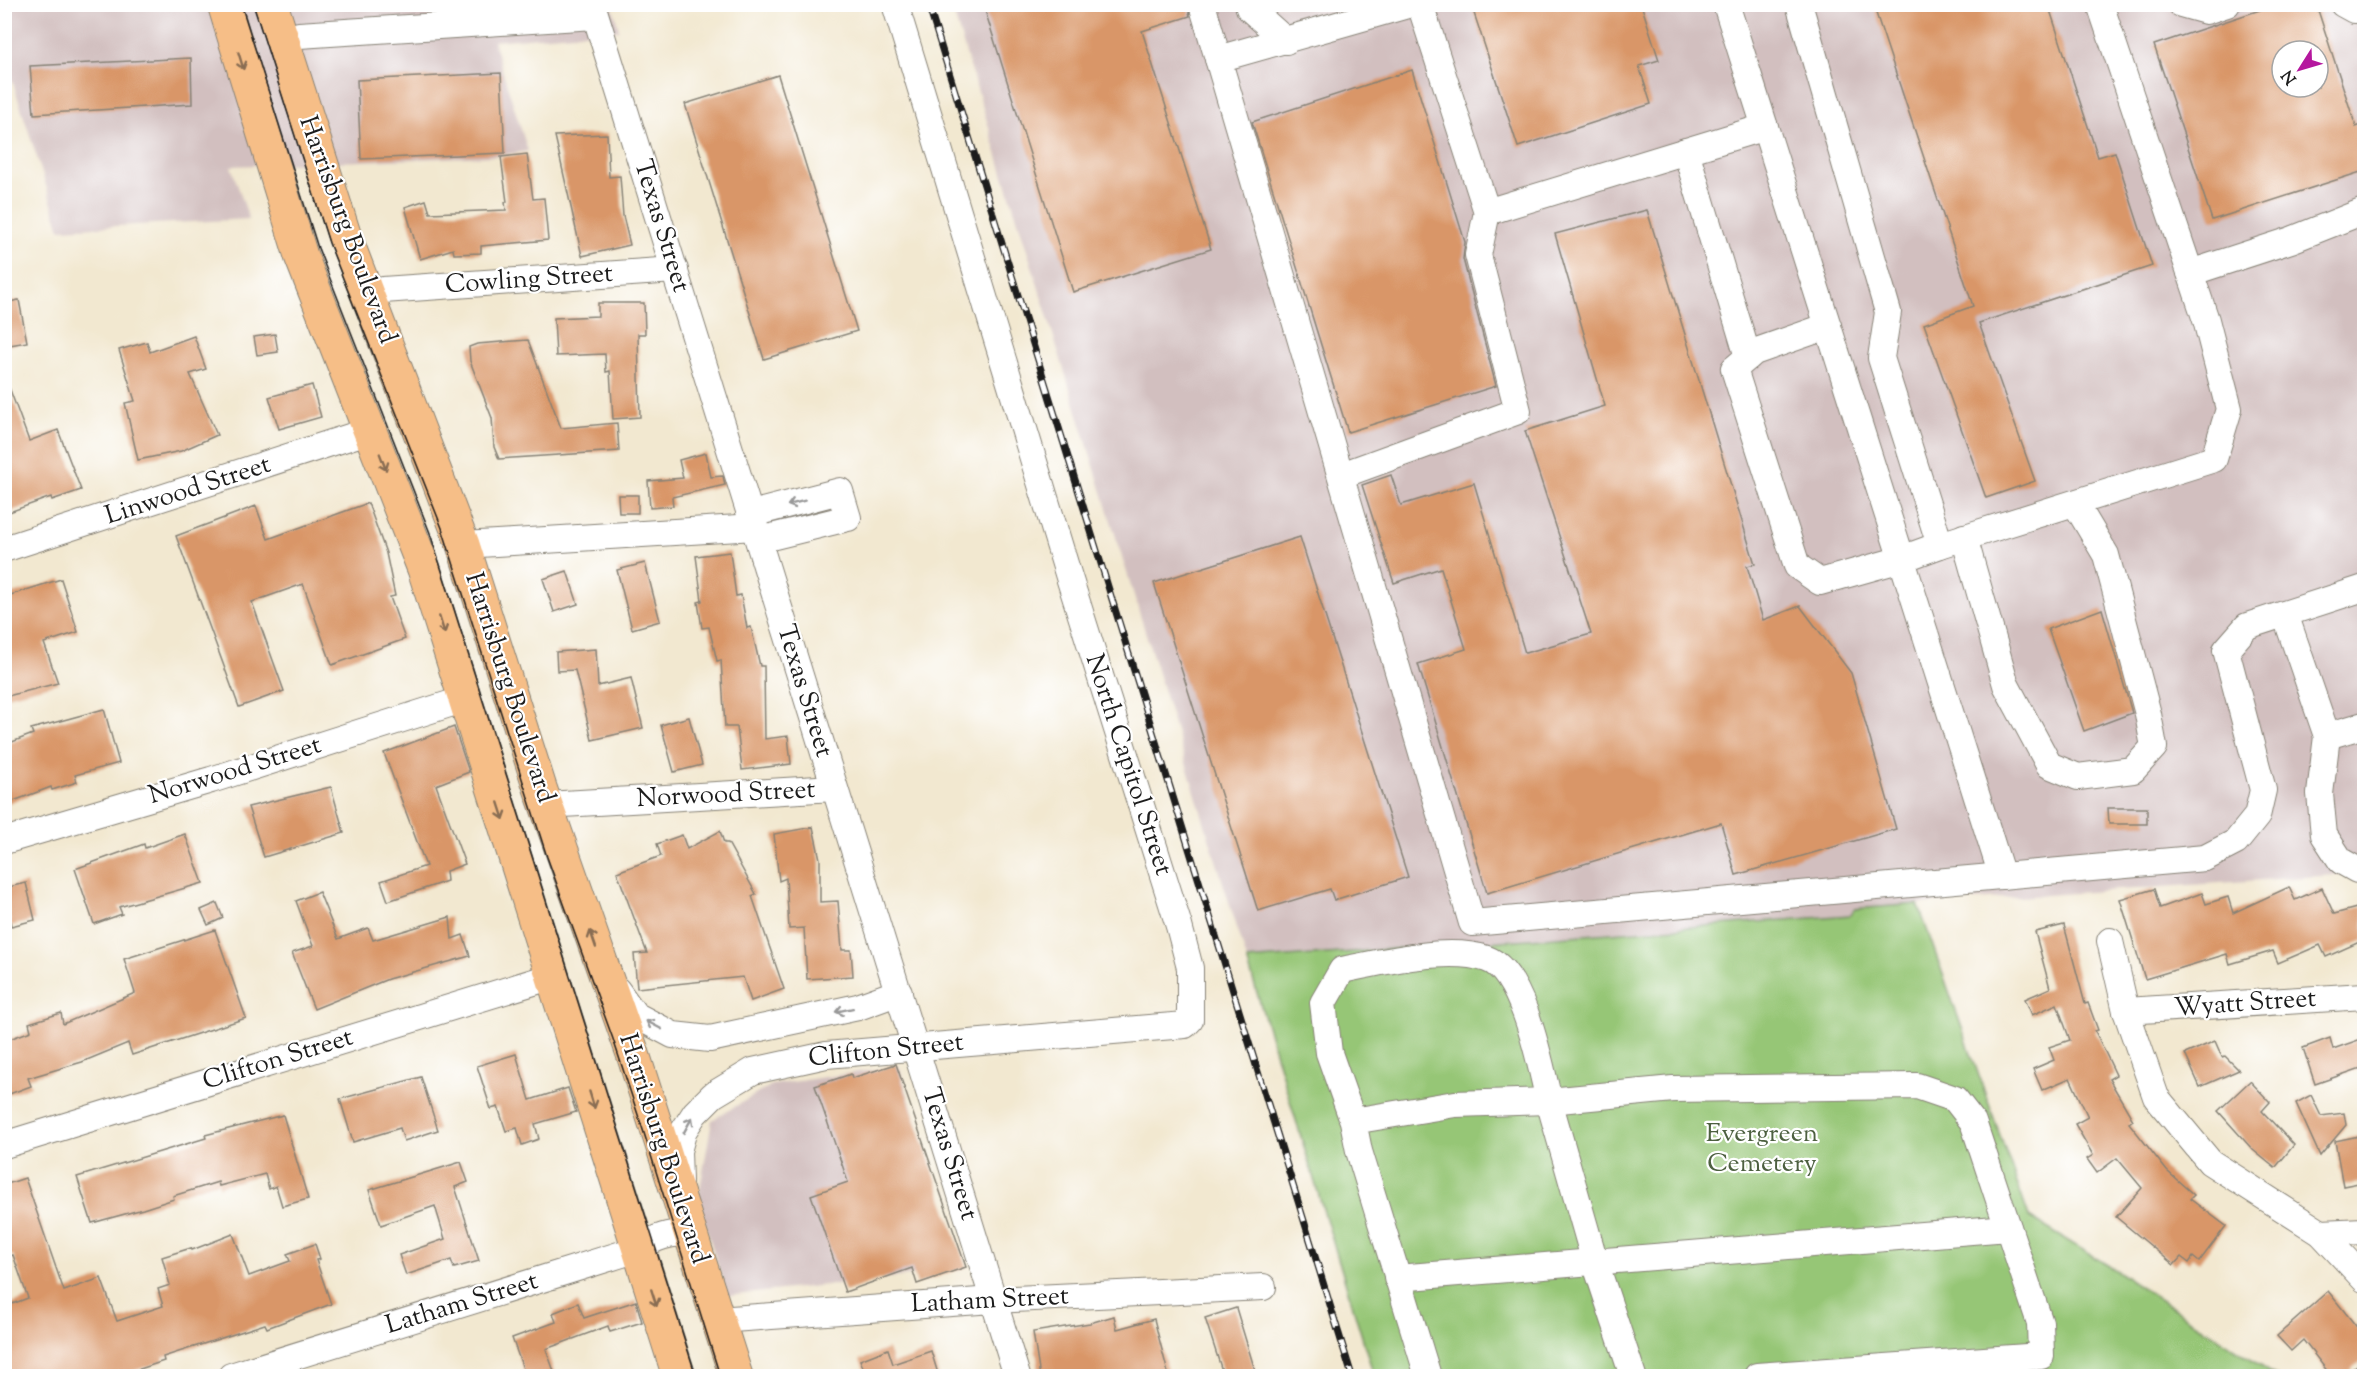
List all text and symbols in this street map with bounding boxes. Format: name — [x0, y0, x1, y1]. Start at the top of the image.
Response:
north arrow — [2270, 39, 2330, 99]
one-way arrow — [236, 51, 247, 70]
text: N — [2277, 64, 2303, 89]
street label: Harrisburg Boulevard — [289, 111, 406, 349]
street label: Texas Street — [623, 155, 699, 297]
street label: Cowling Street — [444, 256, 614, 304]
street label: Linwood Street — [100, 447, 276, 535]
one-way arrow — [378, 452, 389, 471]
one-way arrow — [787, 497, 806, 509]
street label: Harrisburg Boulevard — [454, 568, 564, 808]
one-way arrow — [437, 615, 448, 634]
street label: Texas Street — [766, 620, 842, 762]
street label: North Capitol Street — [1075, 649, 1181, 881]
street label: Norwood Street — [144, 727, 326, 815]
street label: Norwood Street — [636, 772, 816, 818]
one-way arrow — [496, 801, 507, 820]
one-way arrow — [586, 930, 597, 949]
street label: Wyatt Street — [2173, 981, 2317, 1027]
one-way arrow — [834, 1004, 853, 1016]
one-way arrow — [646, 1019, 664, 1030]
street label: Clifton Street — [198, 1020, 358, 1100]
street label: Clifton Street — [807, 1024, 965, 1078]
street label: Harrisburg Boulevard — [608, 1029, 718, 1269]
street label: Texas Street — [911, 1083, 987, 1225]
one-way arrow — [587, 1090, 598, 1109]
park label: Evergreen Cemetery — [1706, 1116, 1818, 1183]
one-way arrow — [682, 1117, 694, 1134]
street label: Latham Street — [381, 1263, 543, 1345]
street label: Latham Street — [910, 1278, 1070, 1324]
one-way arrow — [649, 1288, 660, 1307]

